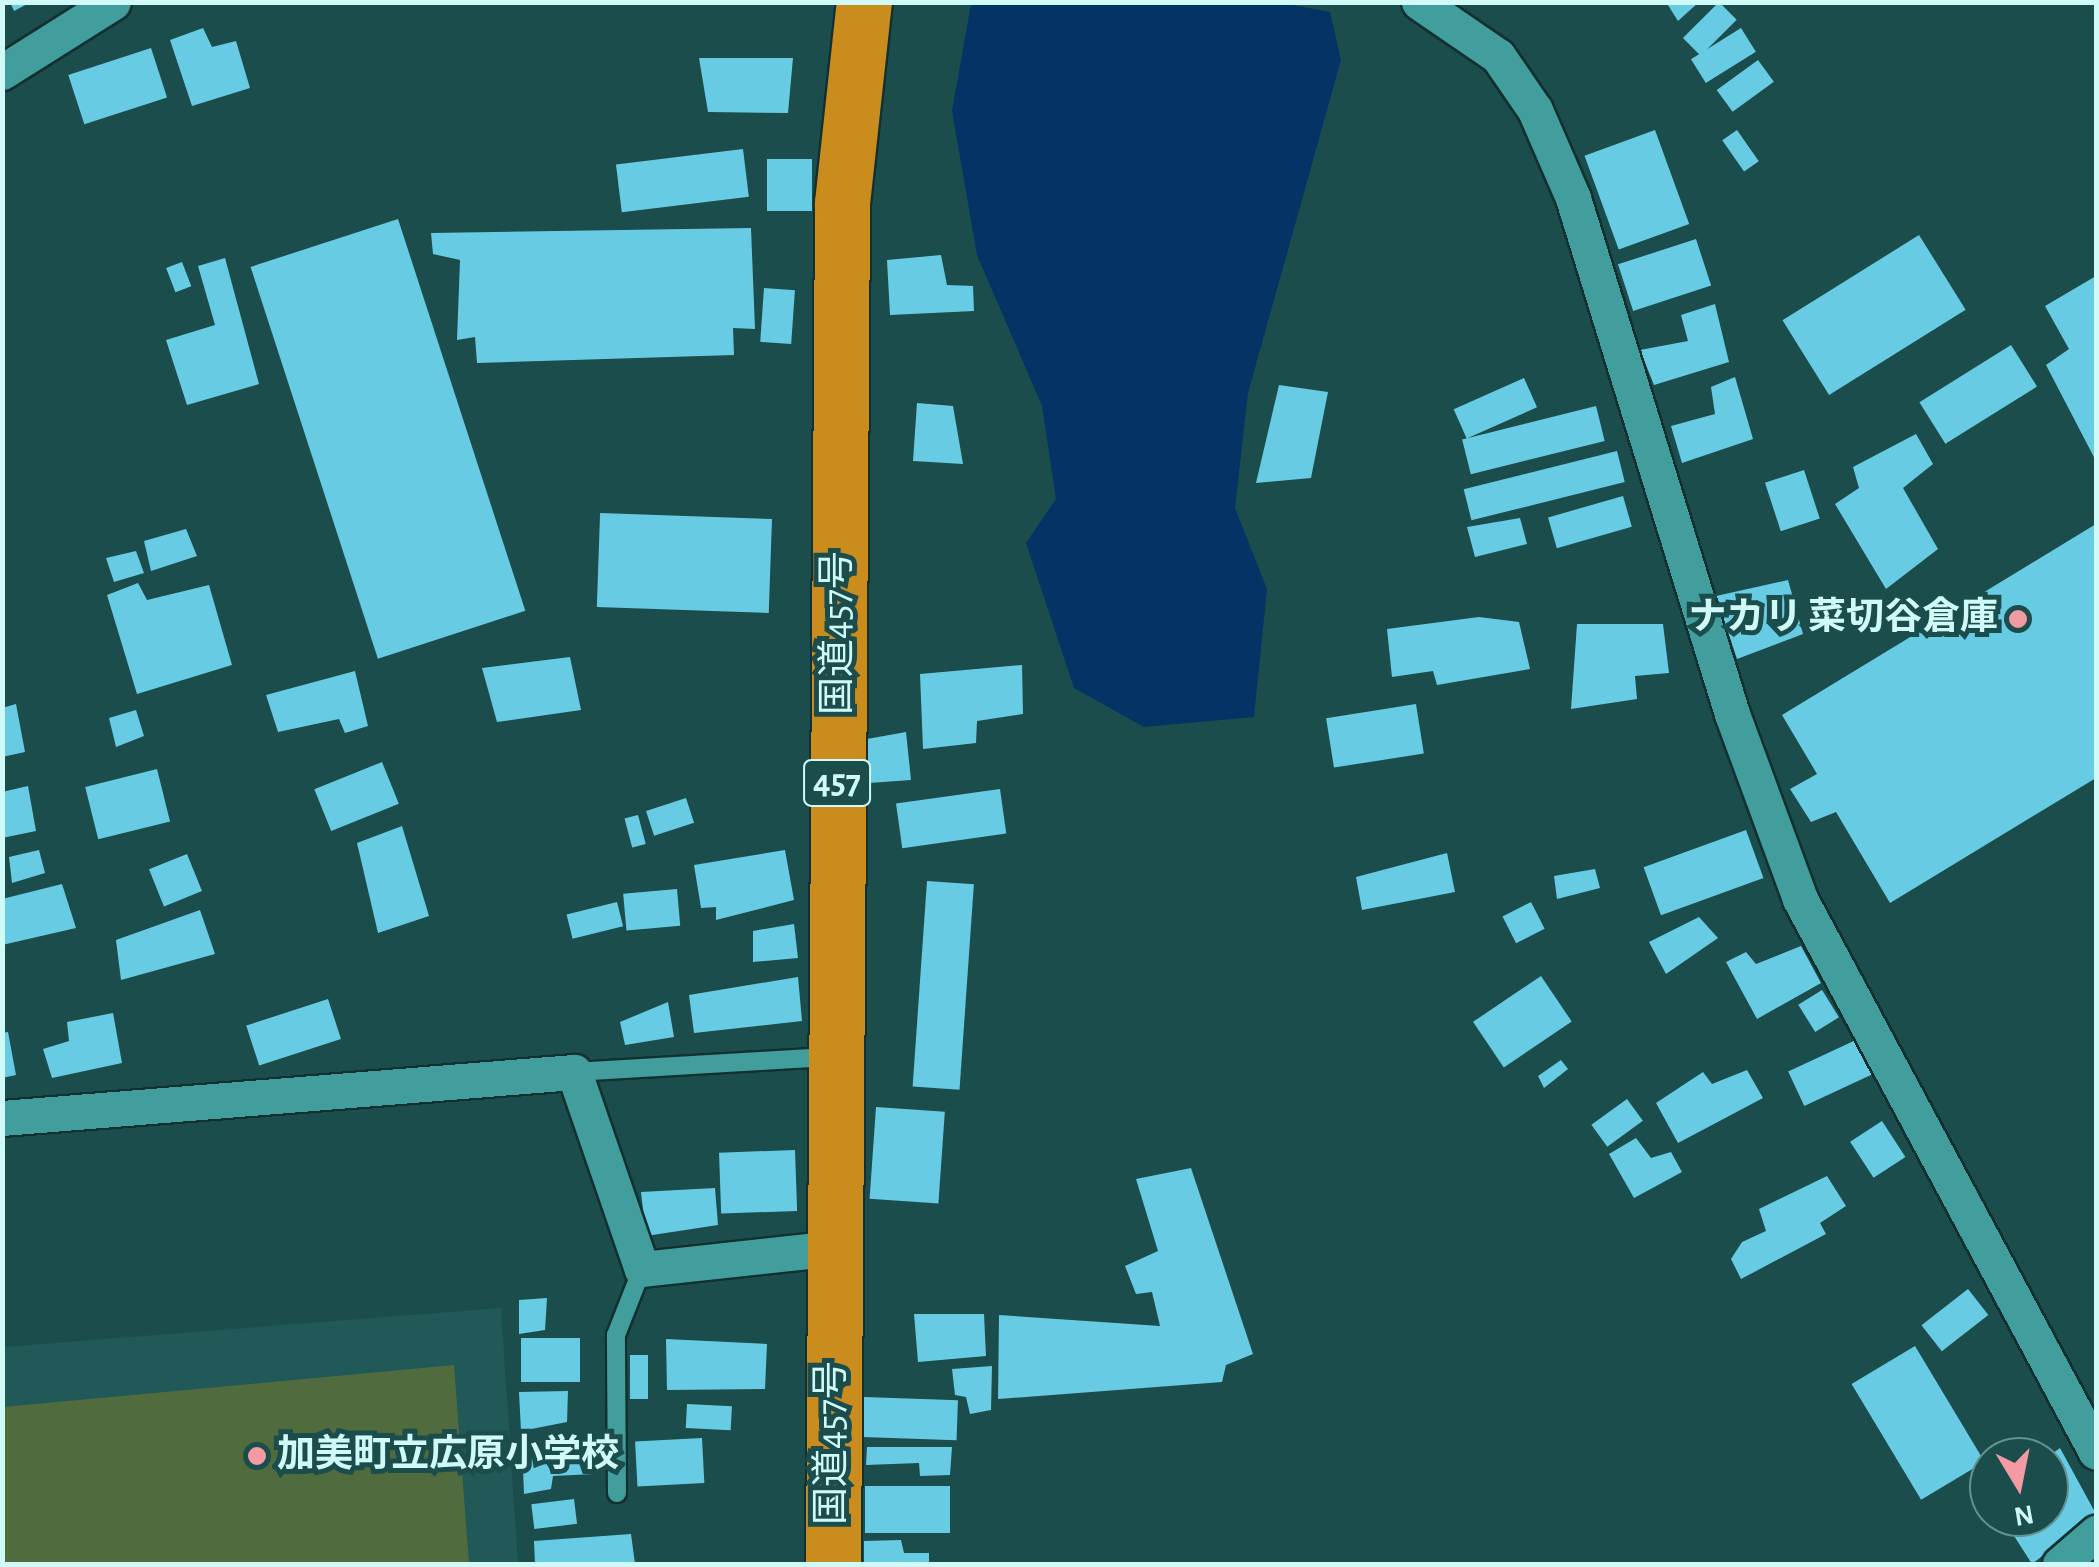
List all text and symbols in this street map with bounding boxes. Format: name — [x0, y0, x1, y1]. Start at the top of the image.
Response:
street label: 国道457号 — [816, 551, 862, 715]
place label: ナカリ 菜切谷倉庫 — [1688, 596, 1998, 642]
marker: ナカリ 菜切谷倉庫 — [2007, 608, 2029, 630]
road number: 457 — [802, 753, 872, 813]
street label: 国道457号 — [810, 1361, 856, 1525]
place label: 加美町立広原小学校 — [277, 1433, 619, 1479]
north arrow — [1969, 1437, 2069, 1537]
marker: 加美町立広原小学校 — [246, 1445, 268, 1467]
text: N — [2012, 1499, 2036, 1530]

